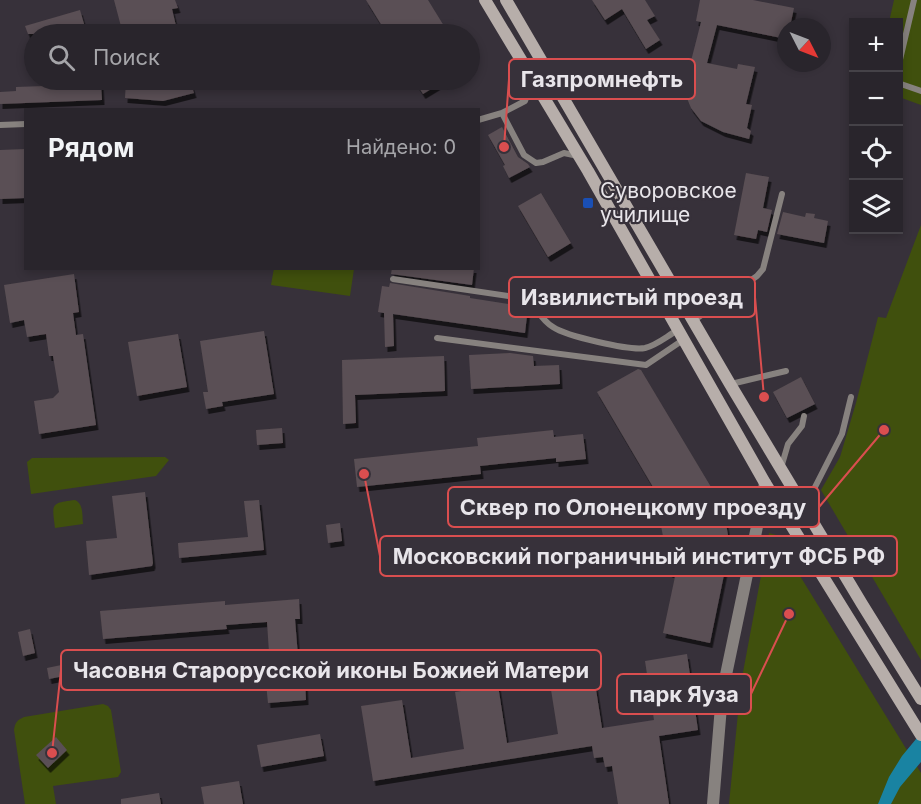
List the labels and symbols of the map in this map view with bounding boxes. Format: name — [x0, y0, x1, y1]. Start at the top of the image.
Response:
north arrow — [777, 18, 831, 72]
callout: Газпромнефть — [509, 59, 695, 99]
text: Газпромнефть — [521, 66, 683, 92]
place label: Суворовское училище — [600, 178, 737, 227]
marker: Суворовское училище — [581, 196, 595, 210]
callout: Извилистый проезд — [509, 277, 755, 317]
text: Извилистый проезд — [521, 284, 744, 310]
callout: Сквер по Олонецкому проезду — [448, 487, 819, 527]
text: Сквер по Олонецкому проезду — [460, 494, 806, 520]
callout: Московский пограничный институт ФСБ РФ — [380, 536, 897, 576]
text: Московский пограничный институт ФСБ РФ — [393, 543, 885, 569]
callout: Часовня Старорусской иконы Божией Матери — [61, 650, 601, 690]
text: Часовня Старорусской иконы Божией Матери — [73, 657, 589, 683]
callout: парк Яуза — [617, 674, 751, 714]
text: парк Яуза — [629, 681, 739, 707]

